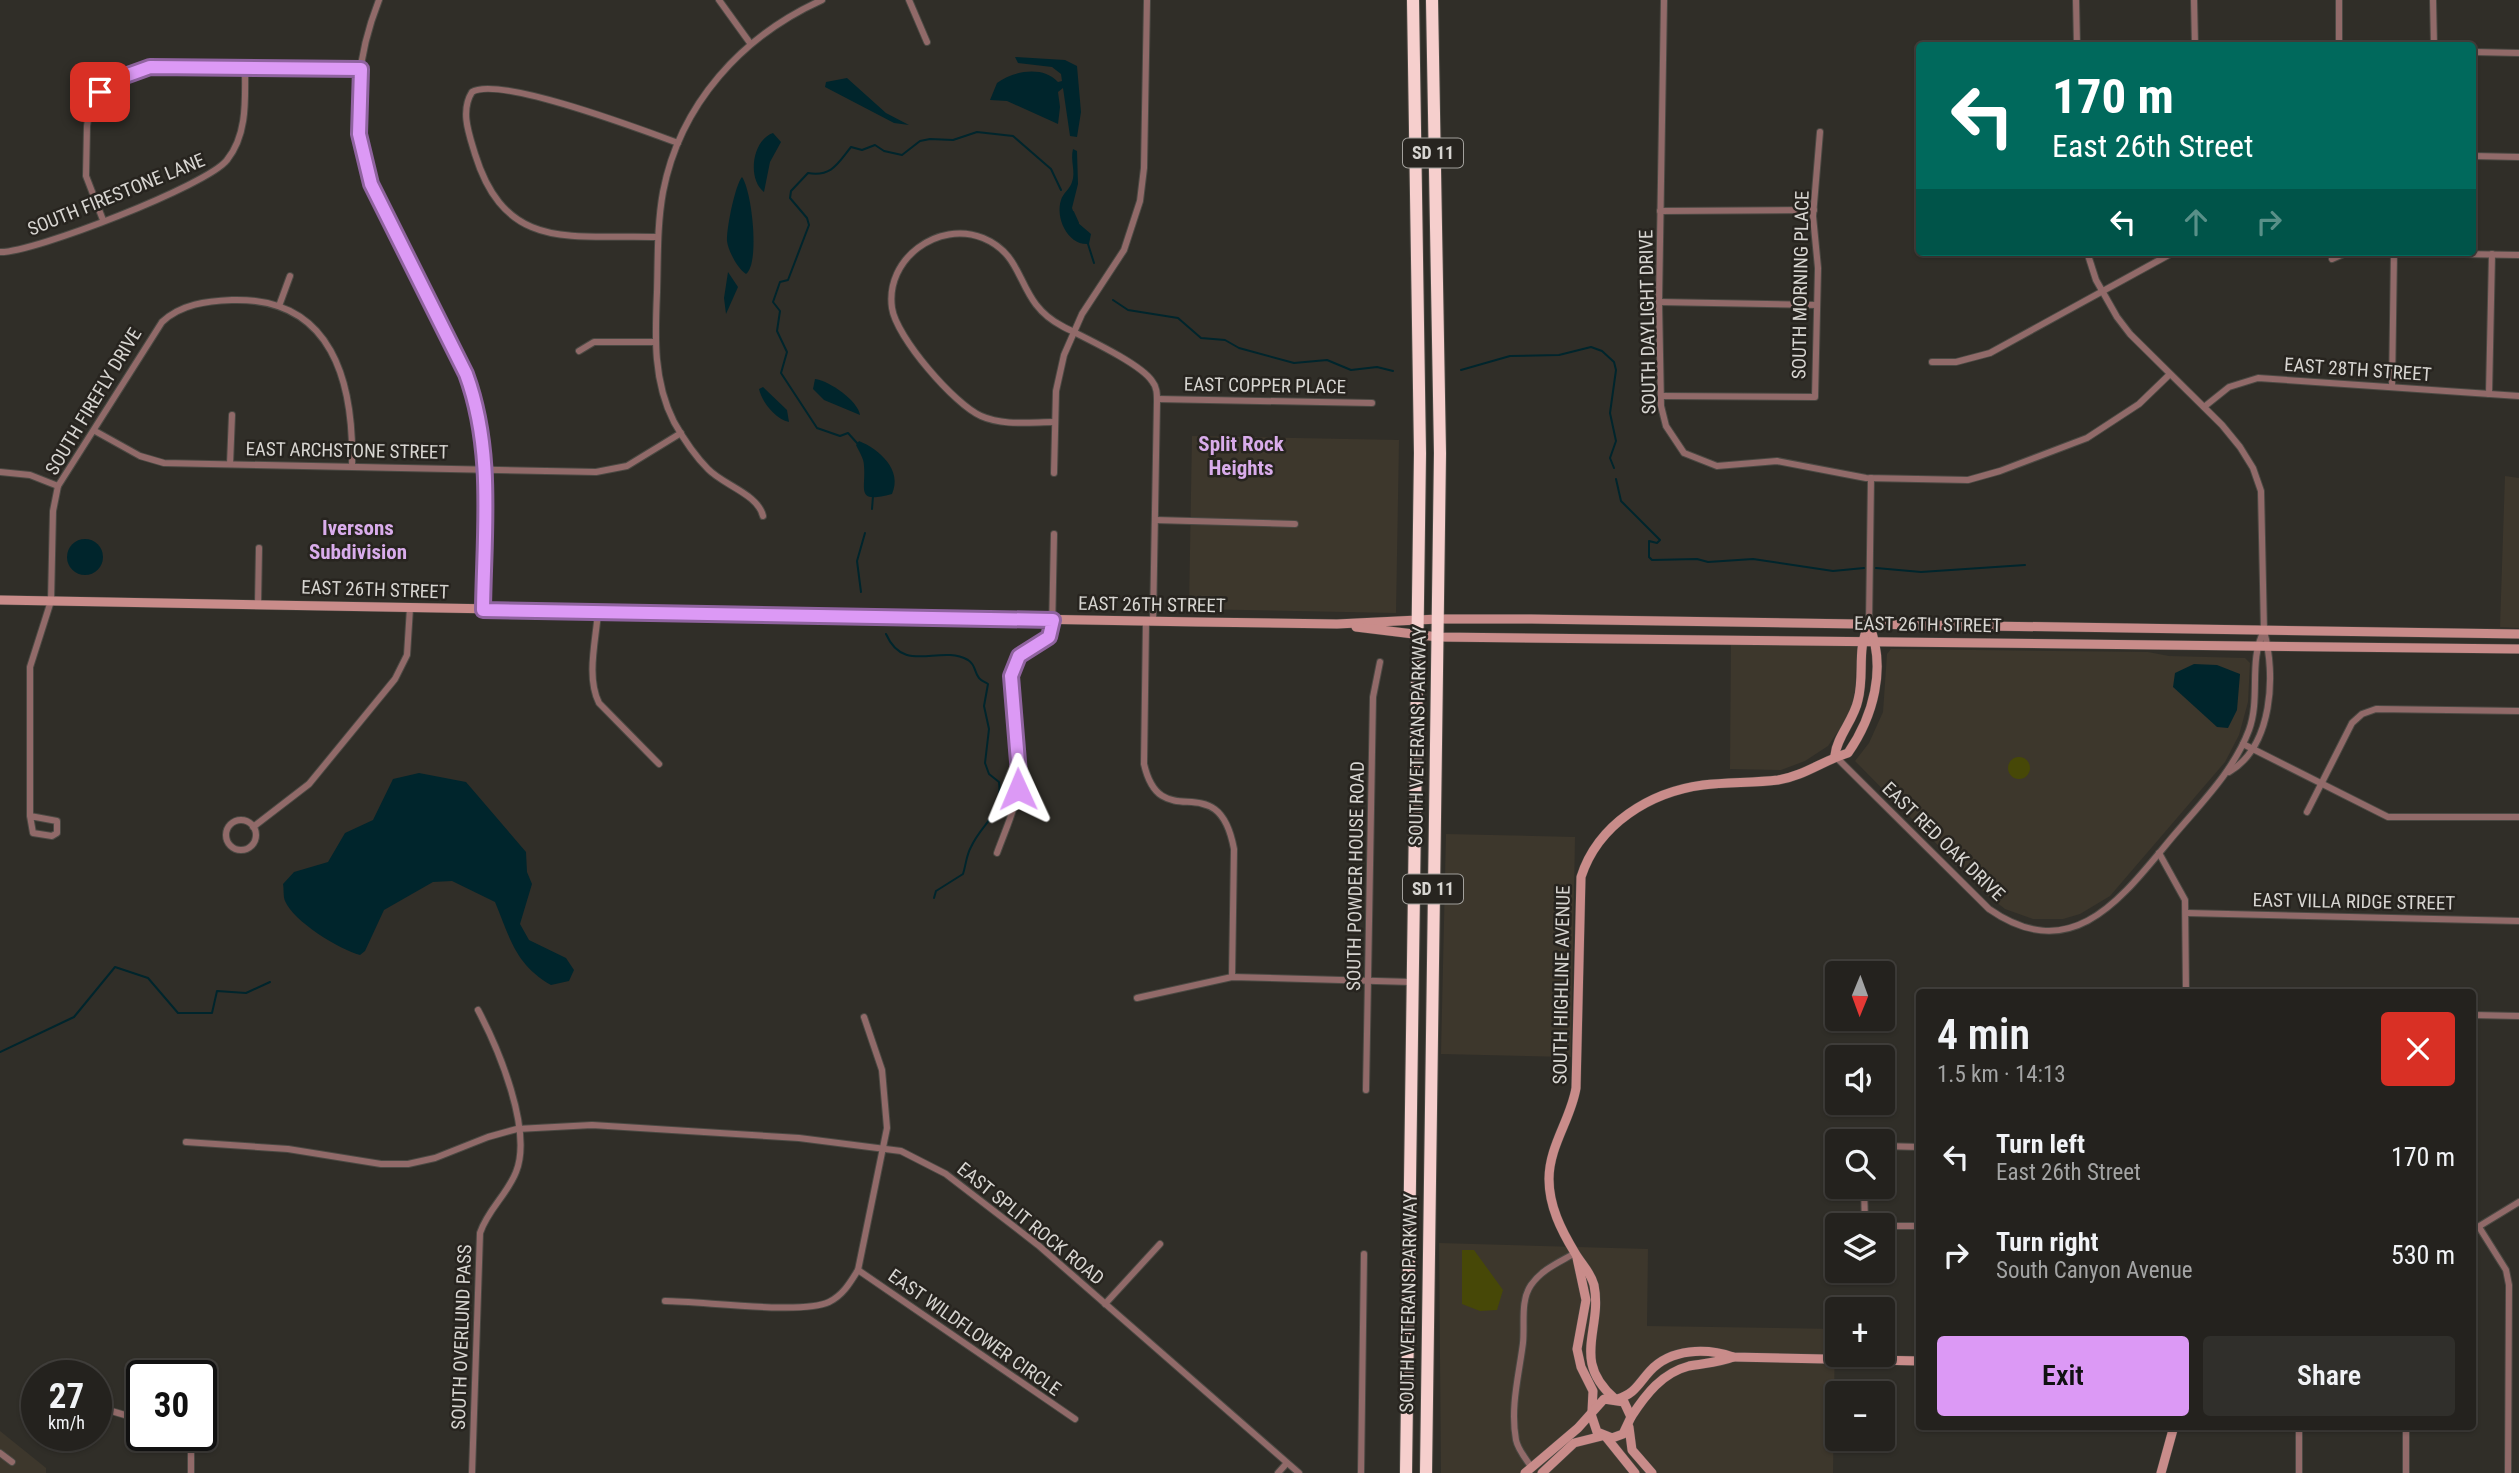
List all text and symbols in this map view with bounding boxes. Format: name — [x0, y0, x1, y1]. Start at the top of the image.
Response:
pin — [70, 62, 130, 122]
text: 170 m — [2052, 68, 2174, 125]
icon: left — [1937, 70, 2028, 161]
icon: arrive — [81, 73, 119, 111]
text: East 26th Street — [2052, 127, 2253, 165]
road number: SD 11 — [1403, 138, 1463, 168]
street label: SOUTH FIRESTONE LANE — [24, 148, 208, 241]
street label: SOUTH MORNING PLACE — [1787, 191, 1814, 379]
icon: left — [2104, 203, 2142, 241]
icon: ahead — [2177, 203, 2215, 241]
icon: right — [2250, 203, 2288, 241]
street label: SOUTH DAYLIGHT DRIVE — [1634, 229, 1661, 415]
street label: SOUTH FIREFLY DRIVE — [40, 324, 146, 479]
street label: EAST 28TH STREET — [2283, 353, 2433, 386]
street label: EAST COPPER PLACE — [1184, 373, 1346, 398]
district label: Split Rock Heights — [1198, 432, 1285, 480]
street label: EAST ARCHSTONE STREET — [245, 437, 449, 464]
district label: Iversons Subdivision — [309, 516, 407, 564]
street label: EAST 26TH STREET — [301, 575, 449, 604]
street label: EAST 26TH STREET — [1078, 592, 1226, 617]
street label: EAST 26TH STREET — [1854, 612, 2002, 637]
street label: SOUTH VETERANS PARKWAY — [1404, 626, 1431, 846]
position arrow — [981, 752, 1055, 826]
street label: SOUTH POWDER HOUSE ROAD — [1342, 761, 1369, 991]
street label: EAST RED OAK DRIVE — [1878, 777, 2010, 906]
road number: SD 11 — [1403, 874, 1463, 904]
street label: SOUTH HIGHLINE AVENUE — [1548, 885, 1575, 1085]
street label: EAST VILLA RIDGE STREET — [2253, 888, 2456, 915]
north arrow — [1825, 961, 1895, 1031]
map controls — [1825, 961, 1895, 1451]
text: 4 min — [1937, 1010, 2030, 1059]
button: close — [2381, 1012, 2455, 1086]
button: sound — [1825, 1045, 1895, 1115]
text: 1.5 km · 14:13 — [1937, 1061, 2066, 1088]
button: search — [1825, 1129, 1895, 1199]
text: Turn left — [1996, 1129, 2085, 1159]
icon: left — [1937, 1138, 1975, 1176]
text: 170 m — [2391, 1142, 2455, 1172]
street label: EAST SPLIT ROCK ROAD — [953, 1157, 1109, 1290]
text: East 26th Street — [1996, 1159, 2141, 1186]
street label: SOUTH VETERANS PARKWAY — [1395, 1193, 1422, 1413]
button: layers — [1825, 1213, 1895, 1283]
text: Turn right — [1996, 1227, 2098, 1257]
icon: right — [1937, 1236, 1975, 1274]
text: 530 m — [2391, 1240, 2455, 1270]
street label: SOUTH OVERLUND PASS — [447, 1244, 476, 1430]
text: South Canyon Avenue — [1996, 1257, 2193, 1284]
street label: EAST WILDFLOWER CIRCLE — [884, 1264, 1065, 1401]
button: + — [1825, 1297, 1895, 1367]
button: Exit — [1937, 1336, 2189, 1416]
button: Share — [2203, 1336, 2455, 1416]
speed limit sign: 30 — [126, 1360, 217, 1451]
text: 27 — [49, 1376, 84, 1417]
button: − — [1825, 1381, 1895, 1451]
text: km/h — [48, 1412, 85, 1433]

